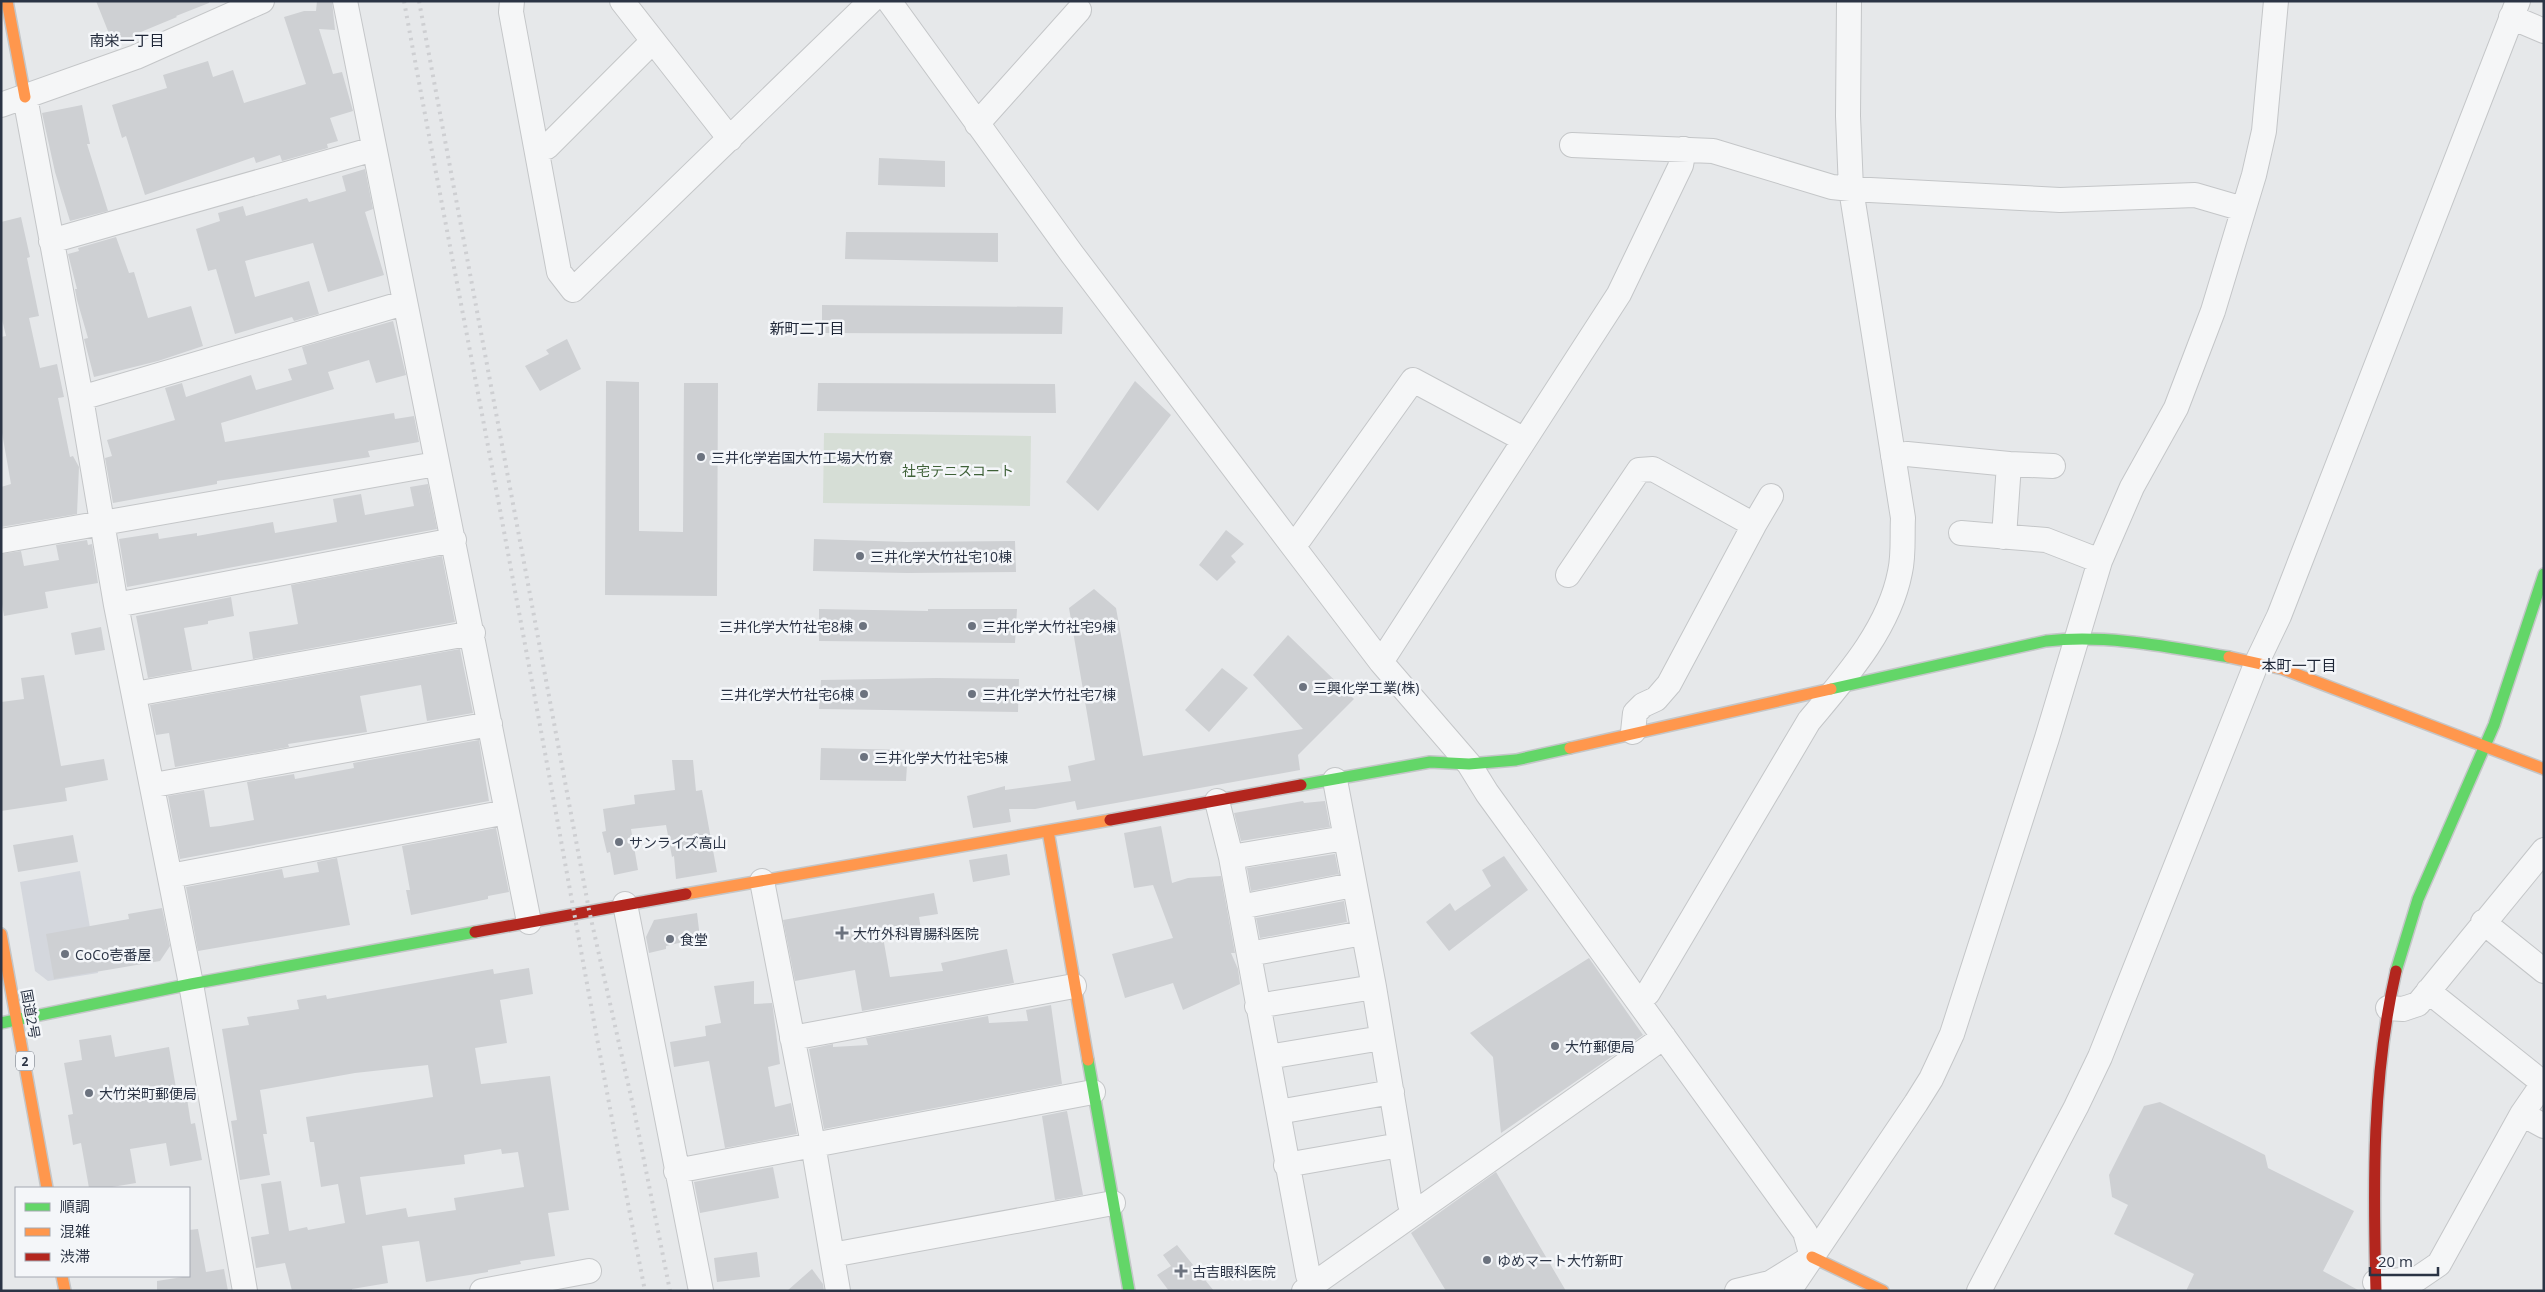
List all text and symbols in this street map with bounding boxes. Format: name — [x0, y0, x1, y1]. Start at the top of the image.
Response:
district label: 南栄一丁目 — [89, 30, 165, 50]
district label: 新町二丁目 — [769, 318, 845, 338]
place label: 三井化学岩国大竹工場大竹寮 — [711, 448, 893, 467]
marker: 三井化学岩国大竹工場大竹寮 — [695, 451, 707, 463]
park label: 社宅テニスコート — [902, 461, 1014, 480]
place label: 三井化学大竹社宅10棟 — [870, 547, 1012, 566]
marker: 三井化学大竹社宅10棟 — [854, 550, 866, 562]
place label: 三井化学大竹社宅8棟 — [719, 617, 853, 636]
place label: 三井化学大竹社宅9棟 — [982, 617, 1116, 636]
marker: 三井化学大竹社宅8棟 — [857, 620, 869, 632]
marker: 三井化学大竹社宅9棟 — [966, 620, 978, 632]
district label: 本町一丁目 — [2261, 655, 2337, 675]
place label: 三興化学工業(株) — [1313, 678, 1419, 697]
marker: 三興化学工業(株) — [1297, 681, 1309, 693]
place label: 三井化学大竹社宅6棟 — [720, 685, 854, 704]
place label: 三井化学大竹社宅7棟 — [982, 685, 1116, 704]
marker: 三井化学大竹社宅6棟 — [858, 688, 870, 700]
marker: 三井化学大竹社宅7棟 — [966, 688, 978, 700]
place label: 三井化学大竹社宅5棟 — [874, 748, 1008, 767]
marker: 三井化学大竹社宅5棟 — [858, 751, 870, 763]
place label: サンライズ高山 — [629, 833, 727, 852]
marker: サンライズ高山 — [613, 836, 625, 848]
place label: 大竹外科胃腸科医院 — [853, 924, 979, 943]
marker: 大竹外科胃腸科医院 — [835, 926, 849, 940]
place label: 食堂 — [680, 930, 708, 949]
marker: 食堂 — [664, 933, 676, 945]
place label: CoCo壱番屋 — [75, 945, 151, 964]
marker: CoCo壱番屋 — [59, 948, 71, 960]
street label: 国道2号 — [17, 988, 45, 1040]
place label: 大竹郵便局 — [1565, 1037, 1635, 1056]
marker: 大竹郵便局 — [1549, 1040, 1561, 1052]
road number: 2 — [16, 1052, 34, 1070]
place label: 大竹栄町郵便局 — [99, 1084, 197, 1103]
marker: 大竹栄町郵便局 — [83, 1087, 95, 1099]
legend — [15, 1187, 190, 1277]
text: 順調 — [60, 1196, 90, 1216]
text: 混雑 — [60, 1221, 90, 1241]
scale bar — [2370, 1244, 2438, 1276]
text: 渋滞 — [60, 1246, 90, 1266]
place label: ゆめマート大竹新町 — [1497, 1251, 1623, 1270]
text: 20 m — [2378, 1251, 2413, 1271]
marker: ゆめマート大竹新町 — [1481, 1254, 1493, 1266]
place label: 古吉眼科医院 — [1192, 1262, 1276, 1281]
marker: 古吉眼科医院 — [1174, 1264, 1188, 1278]

